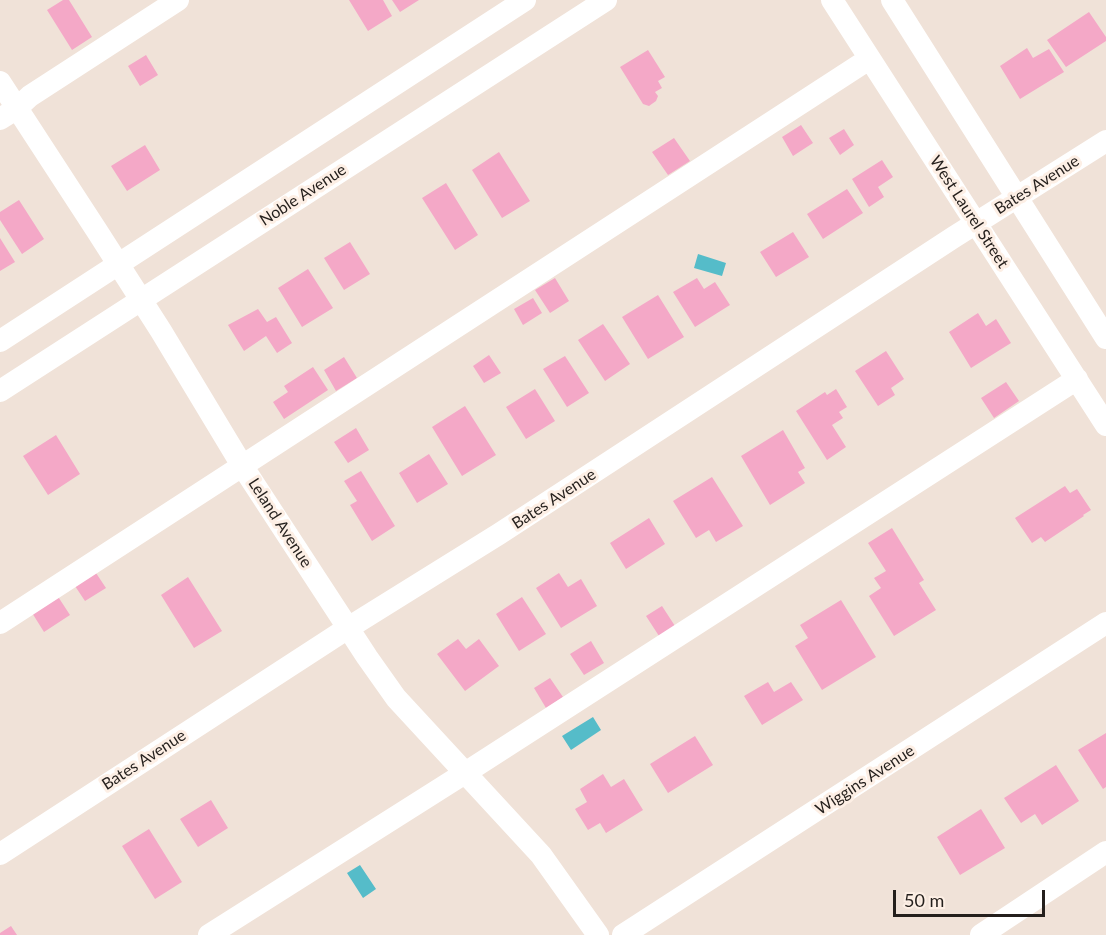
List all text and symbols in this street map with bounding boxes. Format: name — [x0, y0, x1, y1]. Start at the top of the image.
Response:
street label: Bates Avenue — [991, 151, 1083, 219]
street label: West Laurel Street — [926, 152, 1012, 272]
street label: Noble Avenue — [256, 160, 350, 230]
street label: Bates Avenue — [508, 465, 600, 533]
street label: Leland Avenue — [244, 475, 316, 571]
street label: Bates Avenue — [98, 726, 190, 794]
street label: Wiggins Avenue — [812, 741, 918, 819]
scale bar — [896, 878, 1048, 916]
text: 50 m — [904, 889, 944, 911]

